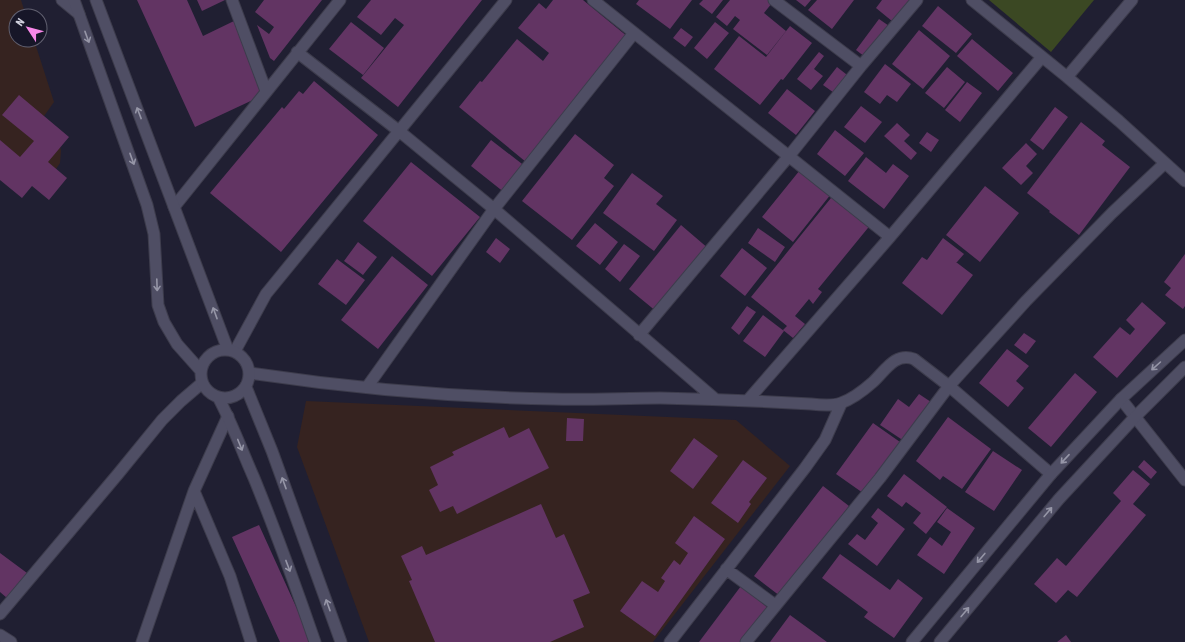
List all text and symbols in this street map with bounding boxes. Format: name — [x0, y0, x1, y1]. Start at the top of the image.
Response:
north arrow — [8, 8, 48, 48]
text: N — [13, 16, 27, 28]
one-way arrow — [84, 30, 92, 42]
one-way arrow — [134, 107, 142, 119]
one-way arrow — [128, 152, 136, 164]
one-way arrow — [154, 278, 161, 291]
one-way arrow — [210, 307, 218, 319]
one-way arrow — [1151, 361, 1161, 371]
one-way arrow — [237, 439, 244, 451]
one-way arrow — [1061, 454, 1070, 464]
one-way arrow — [279, 477, 287, 489]
one-way arrow — [1043, 507, 1052, 518]
one-way arrow — [977, 553, 986, 563]
one-way arrow — [285, 559, 293, 571]
one-way arrow — [323, 600, 331, 612]
one-way arrow — [960, 607, 969, 617]

